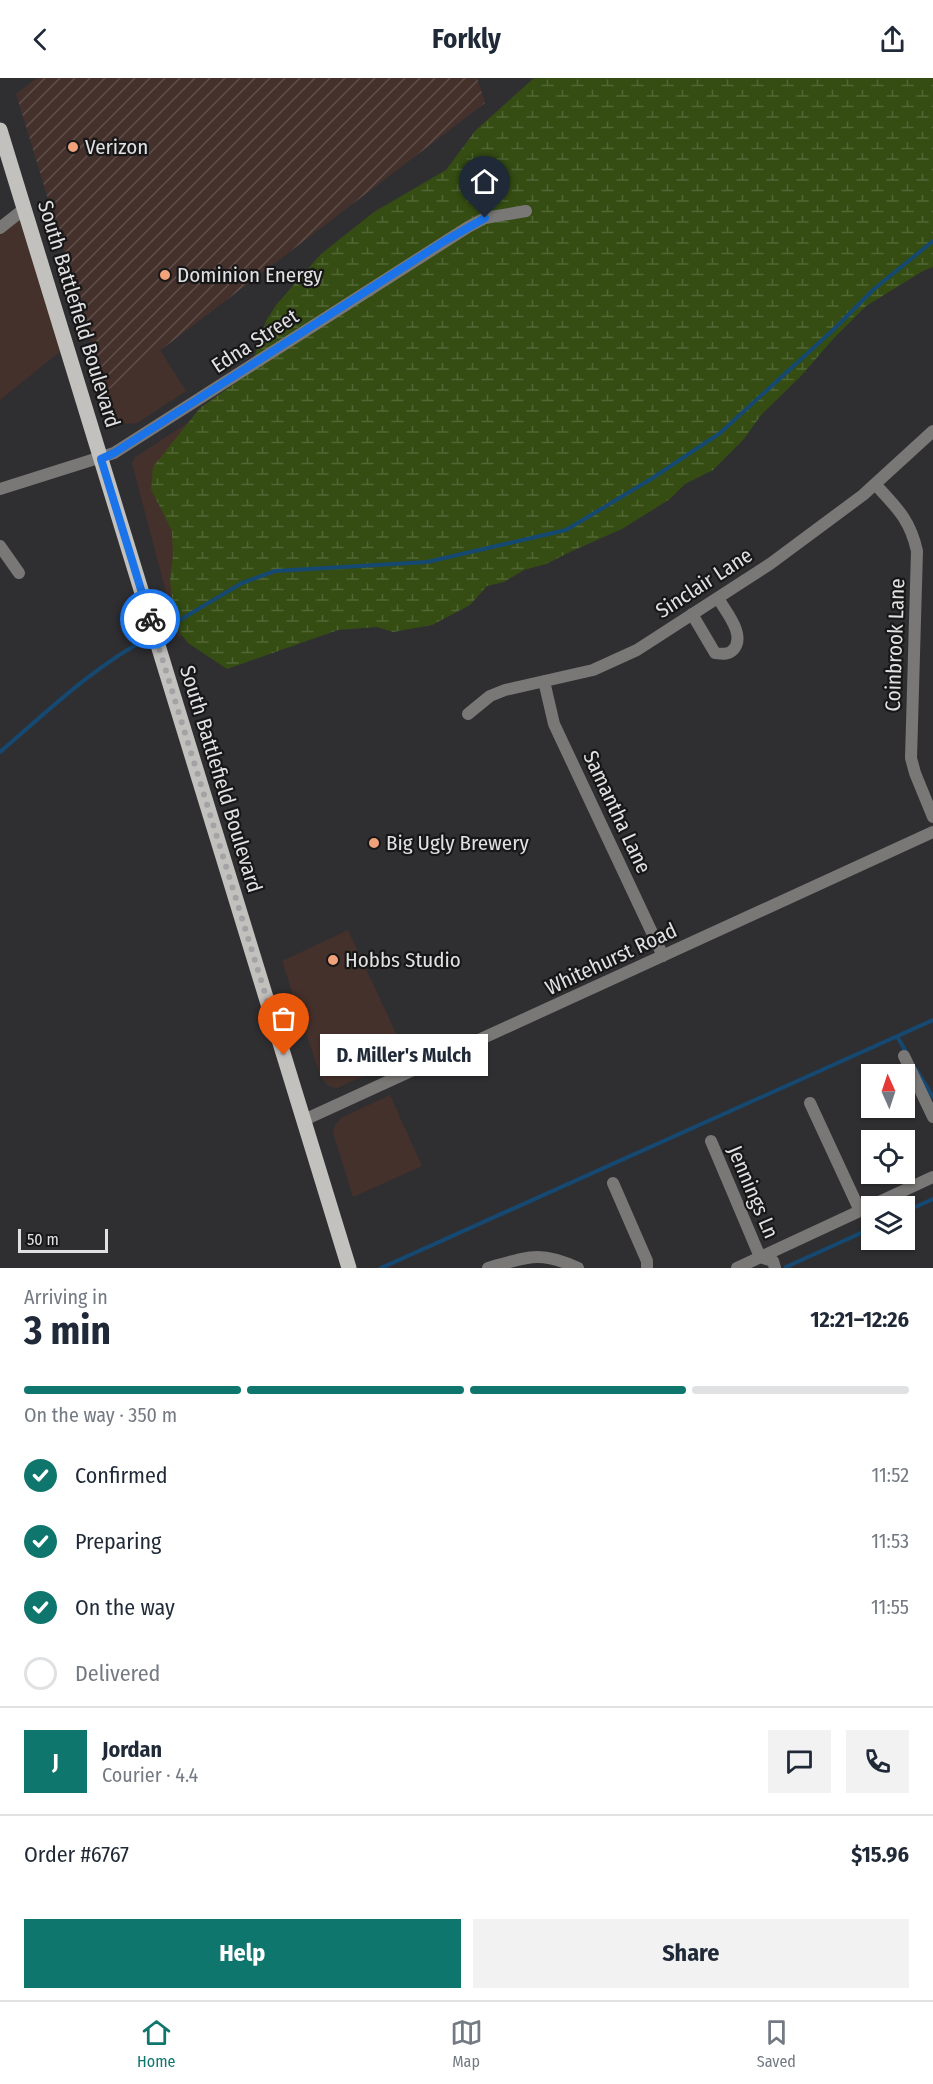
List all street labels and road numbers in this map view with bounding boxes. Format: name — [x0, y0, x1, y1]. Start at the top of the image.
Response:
street label: South Battlefield Boulevard — [32, 197, 126, 431]
street label: Edna Street — [207, 303, 304, 379]
street label: Sinclair Lane — [651, 542, 757, 624]
street label: Coinbrook Lane — [880, 578, 910, 712]
street label: South Battlefield Boulevard — [174, 662, 268, 896]
street label: Samantha Lane — [577, 747, 657, 877]
street label: Whitehurst Road — [541, 917, 681, 1001]
street label: Jennings Ln — [722, 1142, 784, 1242]

